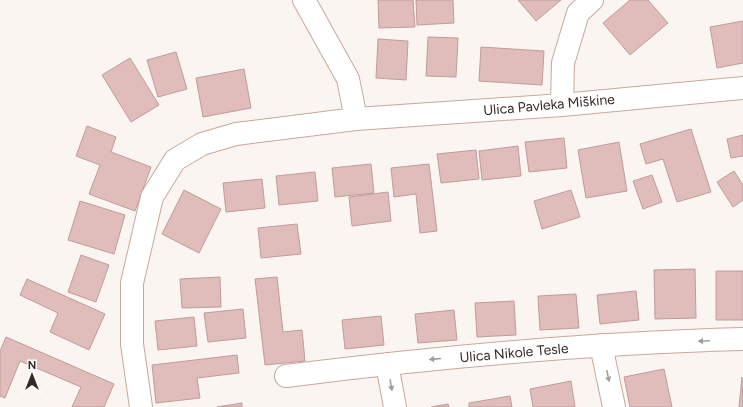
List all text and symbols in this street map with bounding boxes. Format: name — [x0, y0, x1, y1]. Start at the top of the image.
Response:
street label: Ulica Pavleka Miškine — [483, 91, 616, 119]
one-way arrow — [698, 337, 710, 344]
street label: Ulica Nikole Tesle — [459, 340, 569, 366]
north arrow — [12, 355, 52, 395]
one-way arrow — [429, 356, 441, 363]
text: N — [28, 359, 36, 372]
one-way arrow — [605, 370, 611, 382]
one-way arrow — [388, 379, 394, 391]

